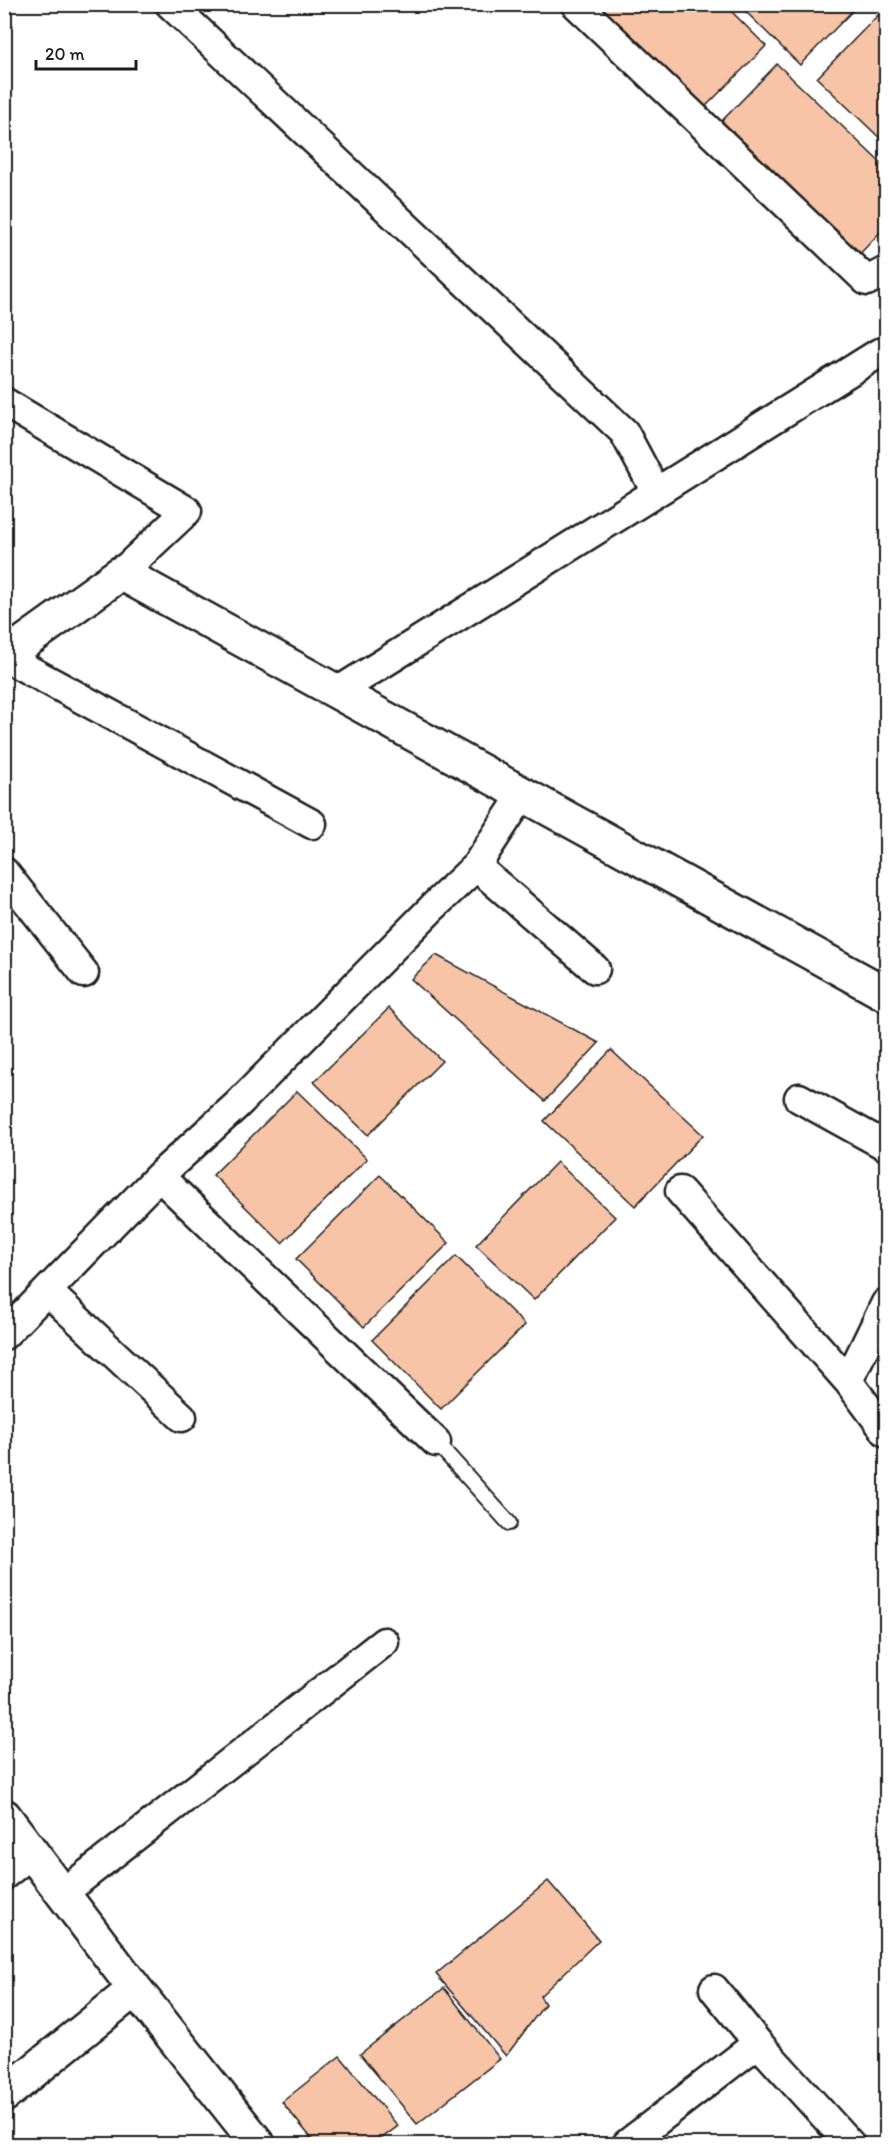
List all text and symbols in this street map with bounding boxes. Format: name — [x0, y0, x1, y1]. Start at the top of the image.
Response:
scale bar — [36, 33, 136, 71]
text: 20 m — [45, 43, 85, 65]

